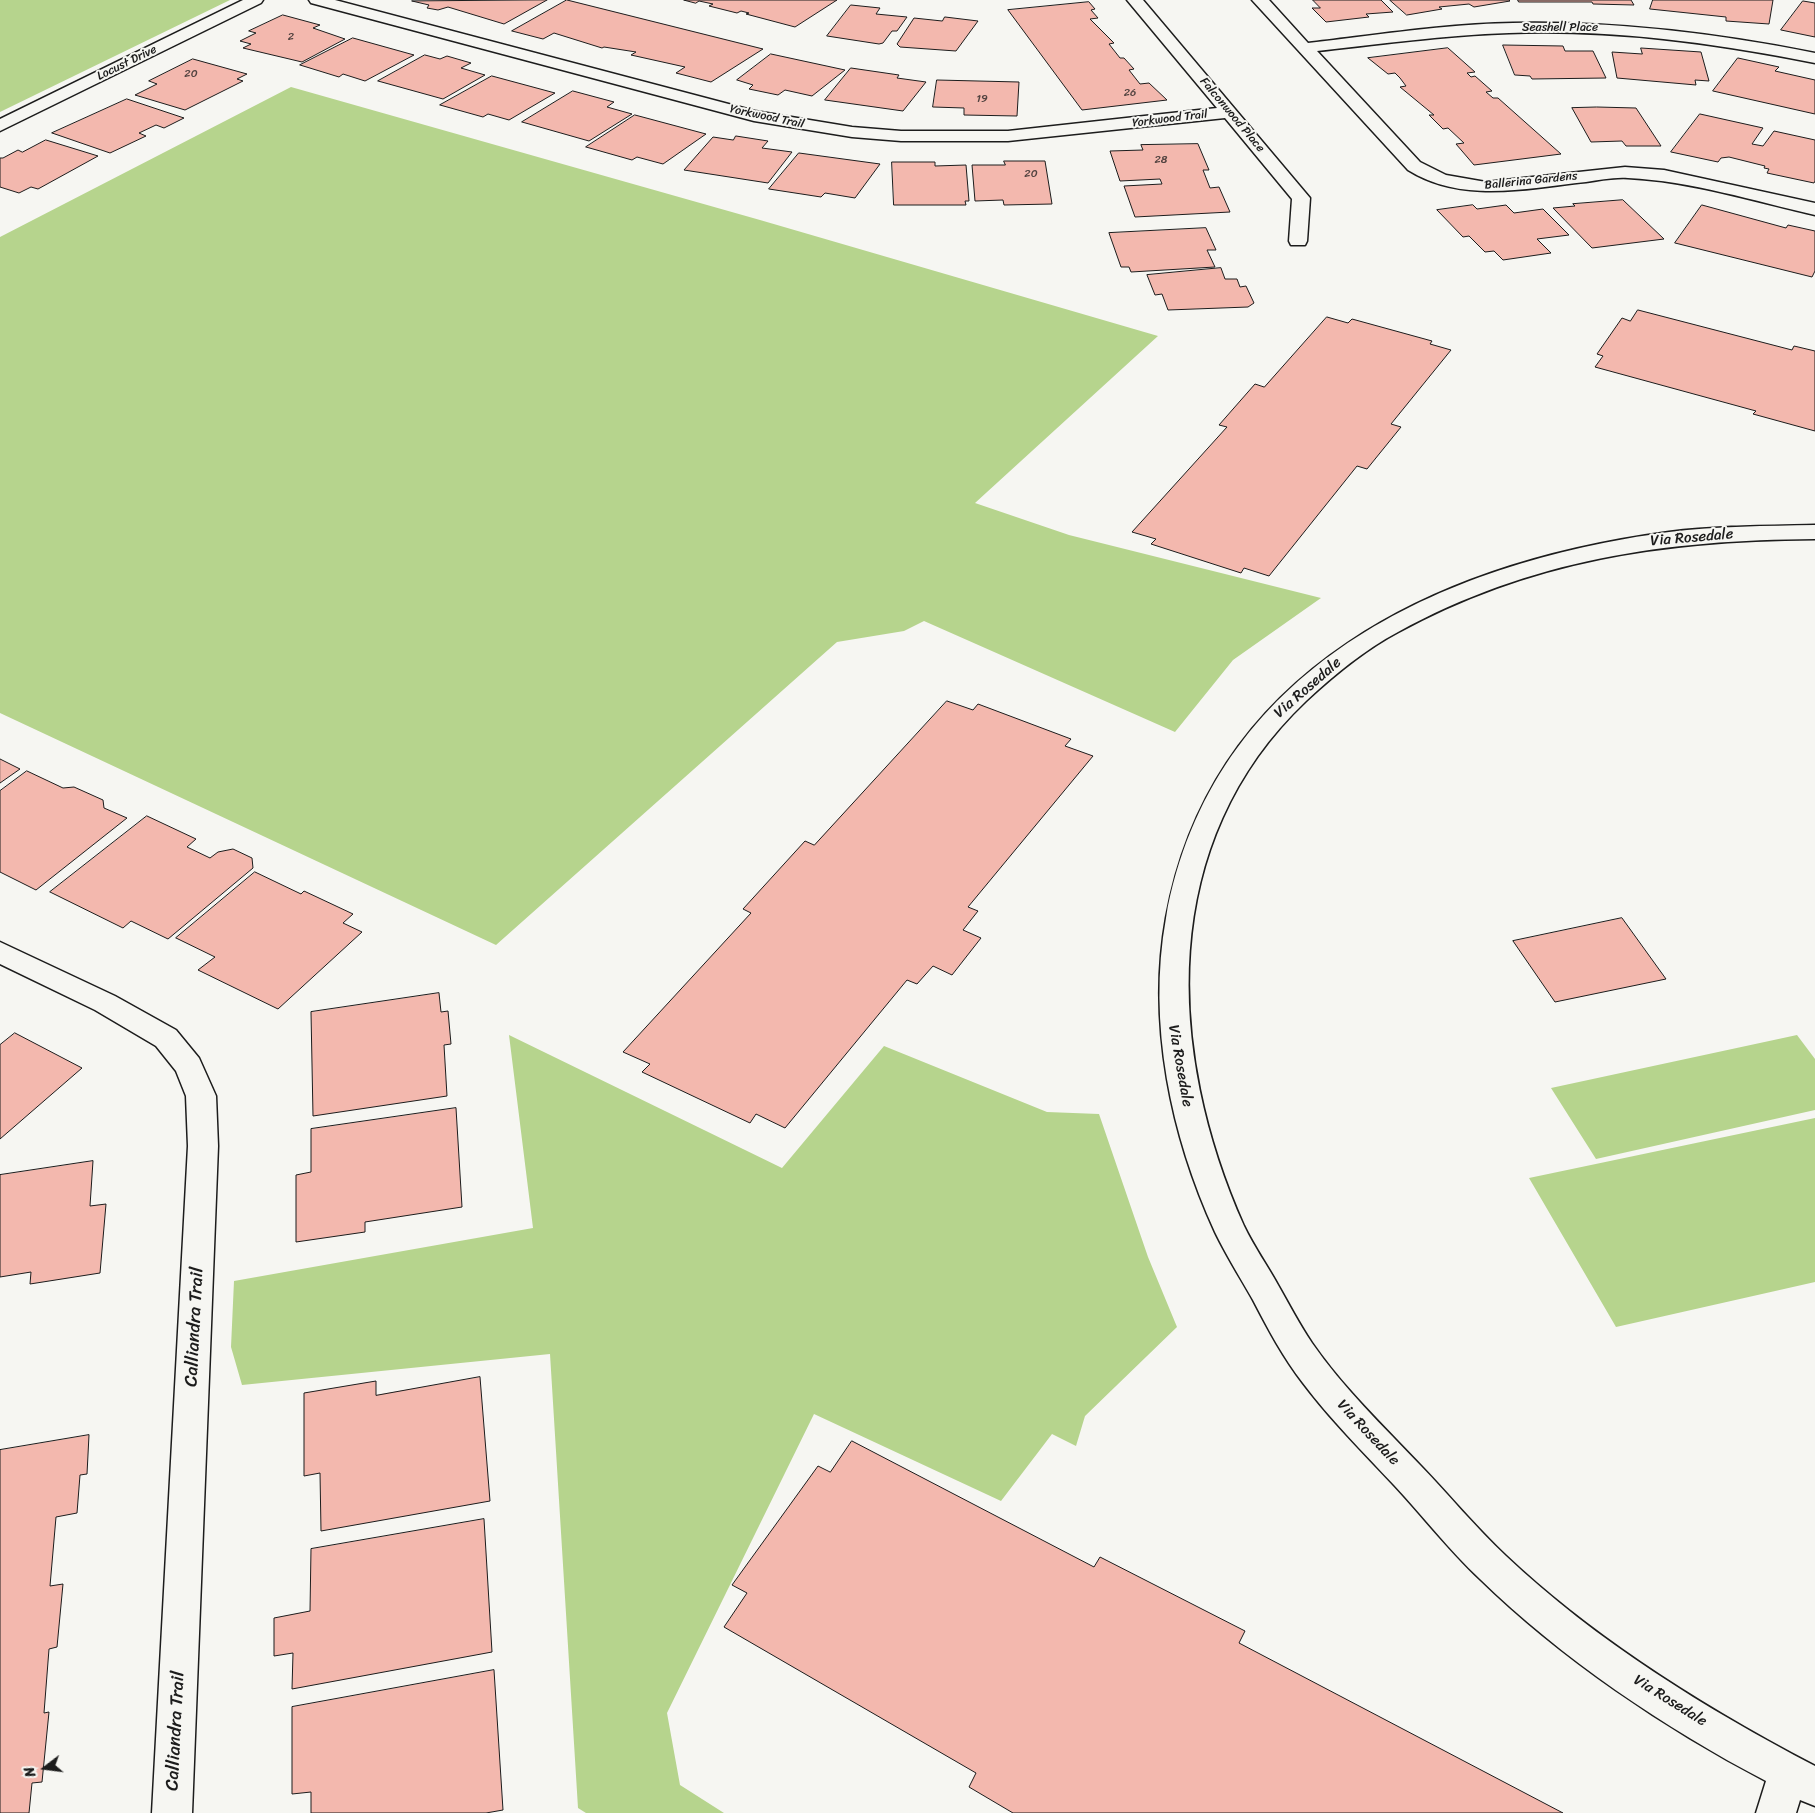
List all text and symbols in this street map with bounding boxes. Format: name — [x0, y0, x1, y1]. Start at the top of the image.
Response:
street label: Seashell Place — [1522, 21, 1598, 35]
house number: 2 — [288, 30, 294, 44]
street label: Locust Drive — [95, 42, 159, 84]
house number: 20 — [184, 67, 198, 81]
street label: Falconwood Place — [1197, 75, 1267, 155]
house number: 26 — [1124, 86, 1136, 100]
house number: 19 — [976, 92, 988, 106]
street label: Yorkwood Trail — [728, 102, 806, 132]
street label: Yorkwood Trail — [1132, 107, 1208, 131]
house number: 28 — [1155, 153, 1167, 167]
house number: 20 — [1024, 167, 1038, 181]
street label: Ballerina Gardens — [1484, 169, 1578, 193]
street label: Via Rosedale — [1650, 525, 1734, 551]
street label: Via Rosedale — [1271, 654, 1345, 722]
street label: Via Rosedale — [1164, 1023, 1196, 1109]
street label: Calliandra Trail — [181, 1267, 209, 1387]
street label: Via Rosedale — [1333, 1396, 1403, 1470]
street label: Calliandra Trail — [162, 1671, 190, 1791]
street label: Via Rosedale — [1630, 1671, 1710, 1731]
north arrow — [20, 1743, 70, 1793]
text: N — [17, 1764, 43, 1780]

